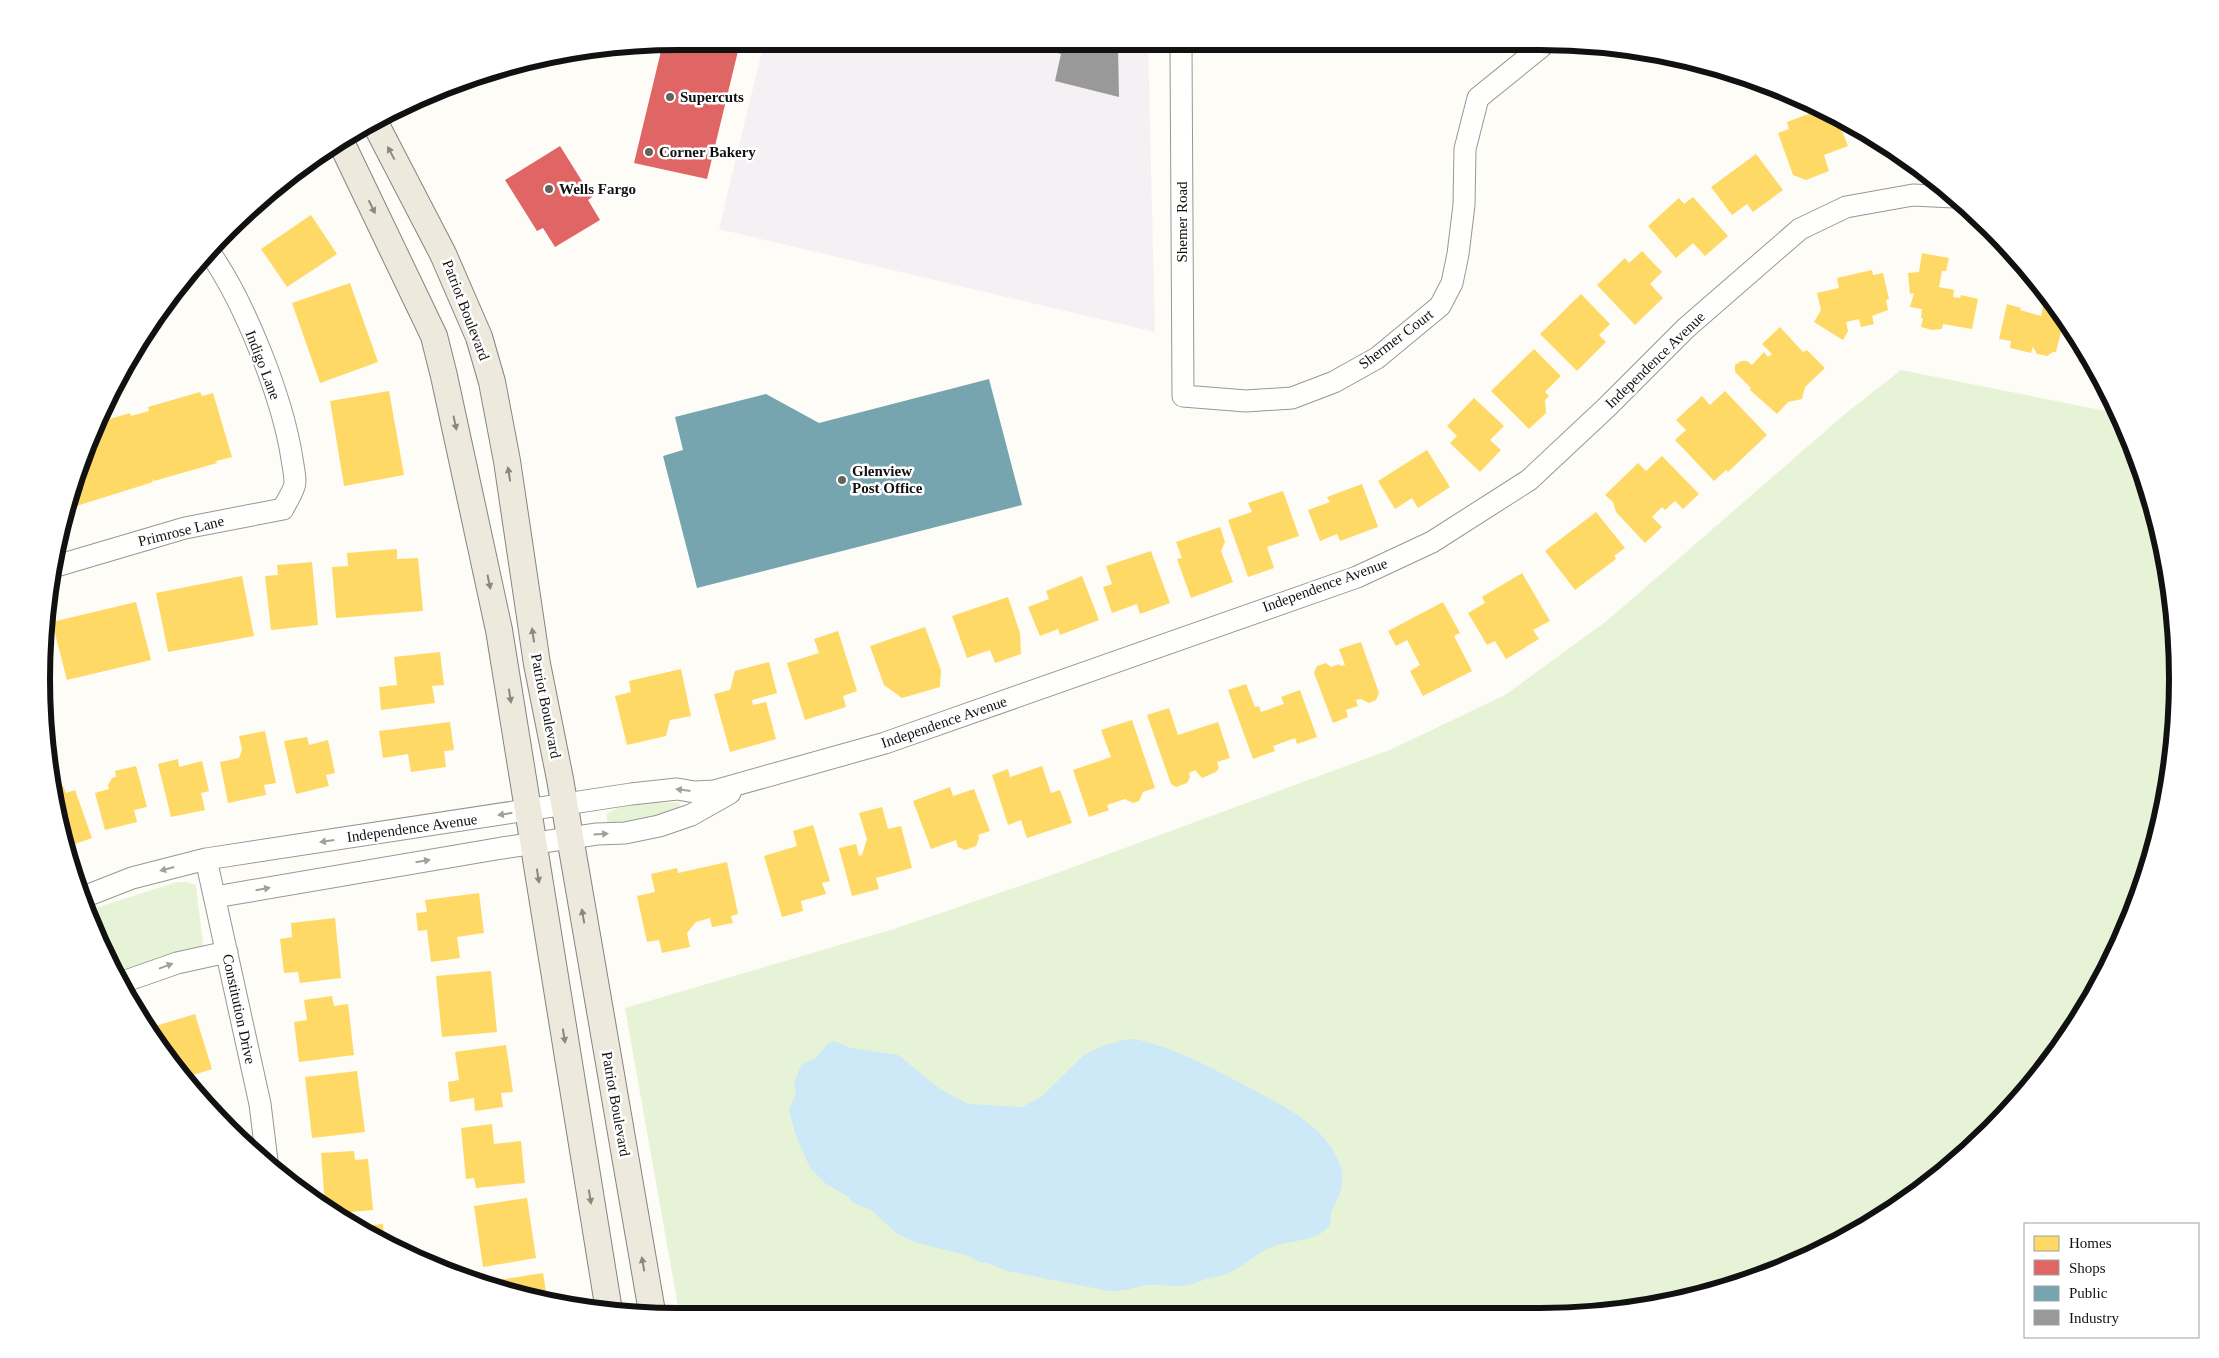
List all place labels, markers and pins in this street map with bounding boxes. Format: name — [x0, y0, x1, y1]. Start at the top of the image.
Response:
place label: Supercuts — [680, 89, 744, 105]
marker: Supercuts — [664, 91, 676, 103]
place label: Corner Bakery — [659, 144, 756, 160]
marker: Corner Bakery — [643, 146, 655, 158]
place label: Wells Fargo — [559, 181, 636, 197]
marker: Wells Fargo — [543, 183, 555, 195]
place label: Glenview Post Office — [852, 463, 923, 496]
marker: Glenview Post Office — [836, 474, 848, 486]

